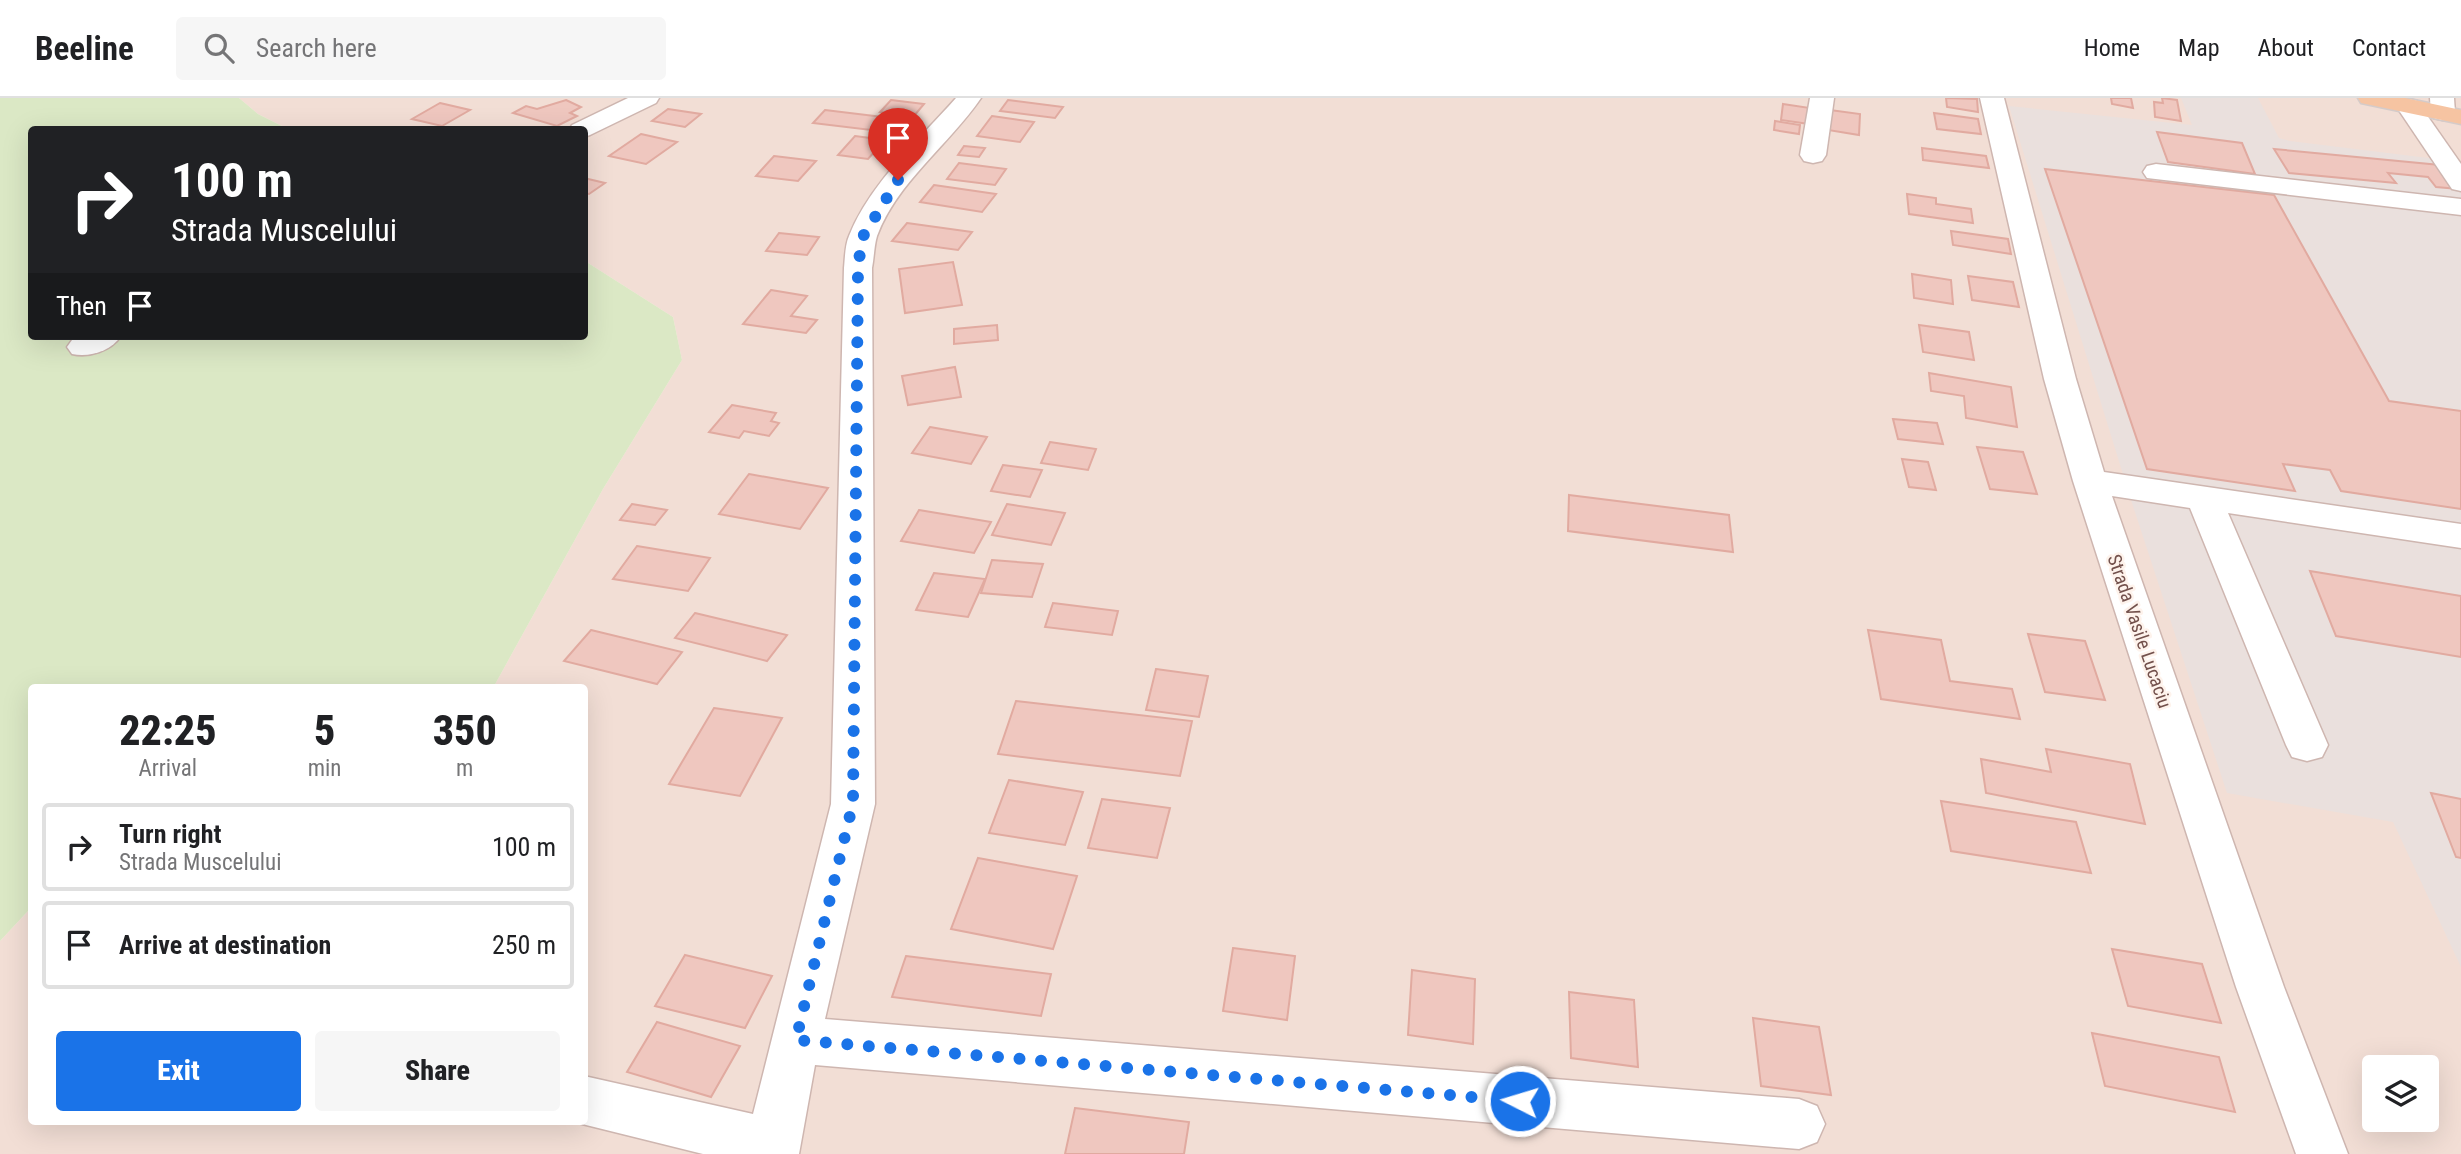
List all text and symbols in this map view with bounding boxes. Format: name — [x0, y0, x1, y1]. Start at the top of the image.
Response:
search box — [176, 17, 666, 80]
text: Beeline — [35, 29, 134, 68]
icon: search — [200, 29, 238, 67]
text: Search here — [256, 33, 377, 63]
text: Home — [2084, 34, 2140, 62]
text: Map — [2178, 34, 2220, 62]
text: About — [2258, 34, 2314, 62]
text: Contact — [2352, 34, 2426, 62]
pin — [868, 108, 928, 180]
icon: arrive — [879, 119, 917, 157]
text: 100 m — [171, 152, 293, 209]
icon: right — [56, 154, 147, 245]
text: Strada Muscelului — [171, 211, 397, 249]
icon: arrive — [121, 287, 159, 325]
text: Then — [56, 291, 107, 321]
street label: Strada Vasile Lucaciu — [2102, 551, 2177, 711]
text: 22:25 — [119, 706, 216, 755]
text: 5 — [314, 706, 335, 755]
text: 350 — [433, 706, 497, 755]
text: Arrival — [139, 755, 197, 782]
text: min — [308, 755, 341, 782]
text: m — [456, 755, 473, 782]
text: Turn right — [119, 819, 221, 849]
icon: right — [60, 828, 98, 866]
text: 100 m — [492, 832, 556, 862]
text: Strada Muscelului — [119, 849, 281, 876]
icon: arrive — [60, 926, 98, 964]
text: Arrive at destination — [119, 930, 331, 960]
text: 250 m — [492, 930, 556, 960]
button: Exit — [56, 1031, 301, 1111]
button: Share — [315, 1031, 560, 1111]
map controls — [2362, 1055, 2439, 1132]
button: layers — [2362, 1055, 2439, 1132]
position arrow — [1483, 1064, 1557, 1138]

